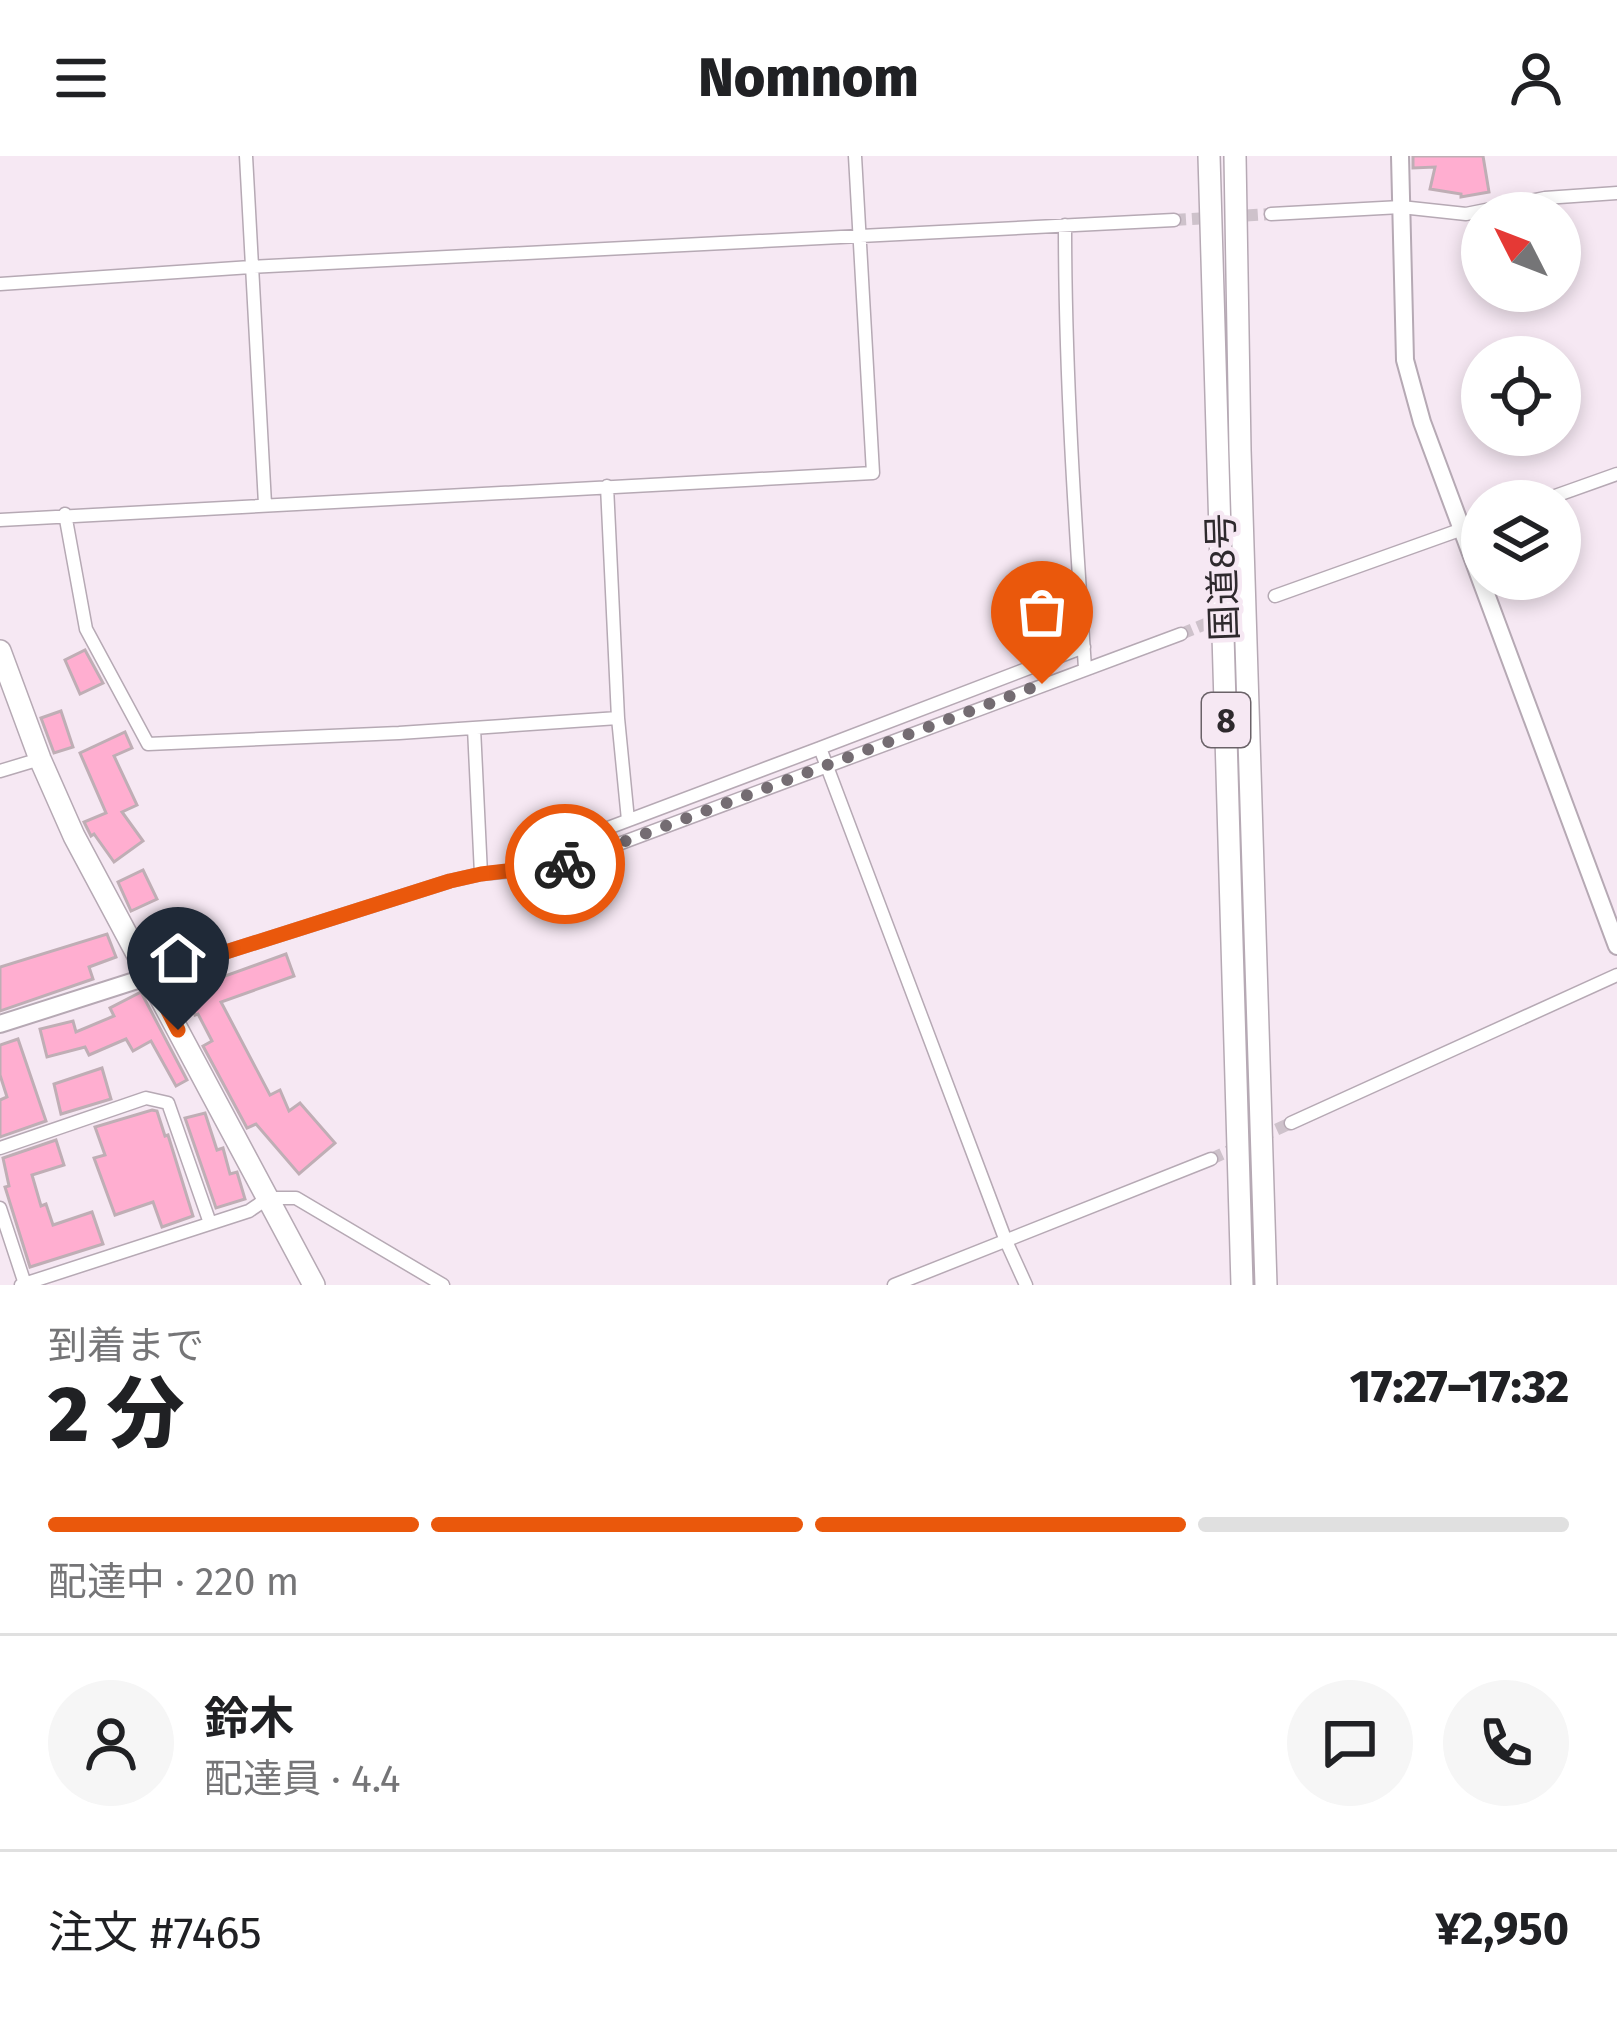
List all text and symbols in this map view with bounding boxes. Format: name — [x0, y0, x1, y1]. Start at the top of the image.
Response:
icon: menu — [48, 45, 114, 111]
icon: person — [1503, 45, 1569, 111]
text: Nomnom — [698, 46, 919, 110]
north arrow — [1461, 192, 1581, 312]
map controls — [1461, 192, 1581, 600]
button: locate — [1461, 336, 1581, 456]
button: layers — [1461, 480, 1581, 600]
street label: 国道8号 — [1199, 512, 1247, 642]
pin — [991, 561, 1093, 684]
icon: bag — [1009, 579, 1075, 645]
road number: 8 — [1202, 693, 1250, 747]
courier — [505, 804, 625, 924]
icon: bike — [532, 831, 598, 897]
pin — [127, 907, 229, 1030]
icon: home — [145, 925, 211, 991]
text: 到着まで — [48, 1323, 204, 1369]
text: 17:27–17:32 — [1350, 1360, 1569, 1414]
text: 2 分 — [48, 1368, 185, 1462]
text: 配達中 · 220 m — [48, 1559, 299, 1605]
button: person — [48, 1680, 174, 1806]
button: chat — [1287, 1680, 1413, 1806]
button: phone — [1443, 1680, 1569, 1806]
text: 鈴木 — [204, 1692, 294, 1746]
text: 配達員 · 4.4 — [204, 1756, 401, 1802]
text: ¥2,950 — [1435, 1902, 1569, 1956]
text: 注文 #7465 — [48, 1906, 262, 1960]

